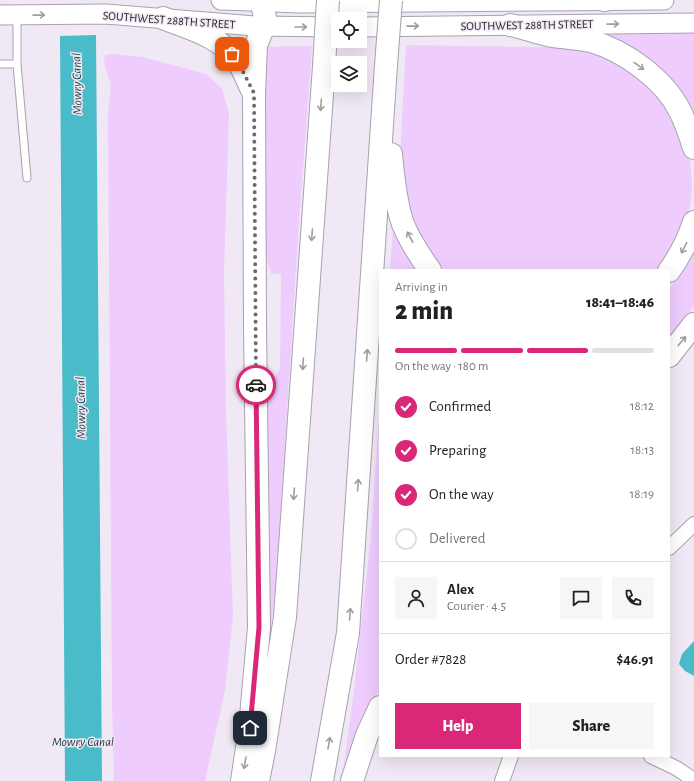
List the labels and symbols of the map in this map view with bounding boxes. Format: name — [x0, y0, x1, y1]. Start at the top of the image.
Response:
street label: SOUTHWEST 288TH STREET — [102, 9, 236, 31]
one-way arrow — [32, 11, 45, 19]
street label: SOUTHWEST 288TH STREET — [460, 18, 594, 32]
one-way arrow — [606, 20, 619, 28]
one-way arrow — [406, 22, 419, 30]
one-way arrow — [294, 23, 307, 31]
pin — [215, 37, 249, 71]
water label: Mowry Canal — [70, 53, 85, 115]
one-way arrow — [633, 62, 644, 70]
one-way arrow — [317, 98, 324, 111]
one-way arrow — [308, 228, 315, 241]
one-way arrow — [406, 231, 413, 243]
one-way arrow — [680, 242, 687, 254]
one-way arrow — [678, 335, 687, 346]
one-way arrow — [363, 349, 370, 362]
one-way arrow — [299, 357, 306, 370]
courier — [236, 365, 276, 405]
water label: Mowry Canal — [74, 377, 89, 439]
one-way arrow — [355, 479, 362, 492]
one-way arrow — [290, 487, 297, 500]
one-way arrow — [346, 608, 353, 621]
pin — [233, 711, 267, 745]
water label: Mowry Canal — [52, 736, 114, 749]
one-way arrow — [326, 737, 334, 750]
one-way arrow — [240, 756, 248, 769]

